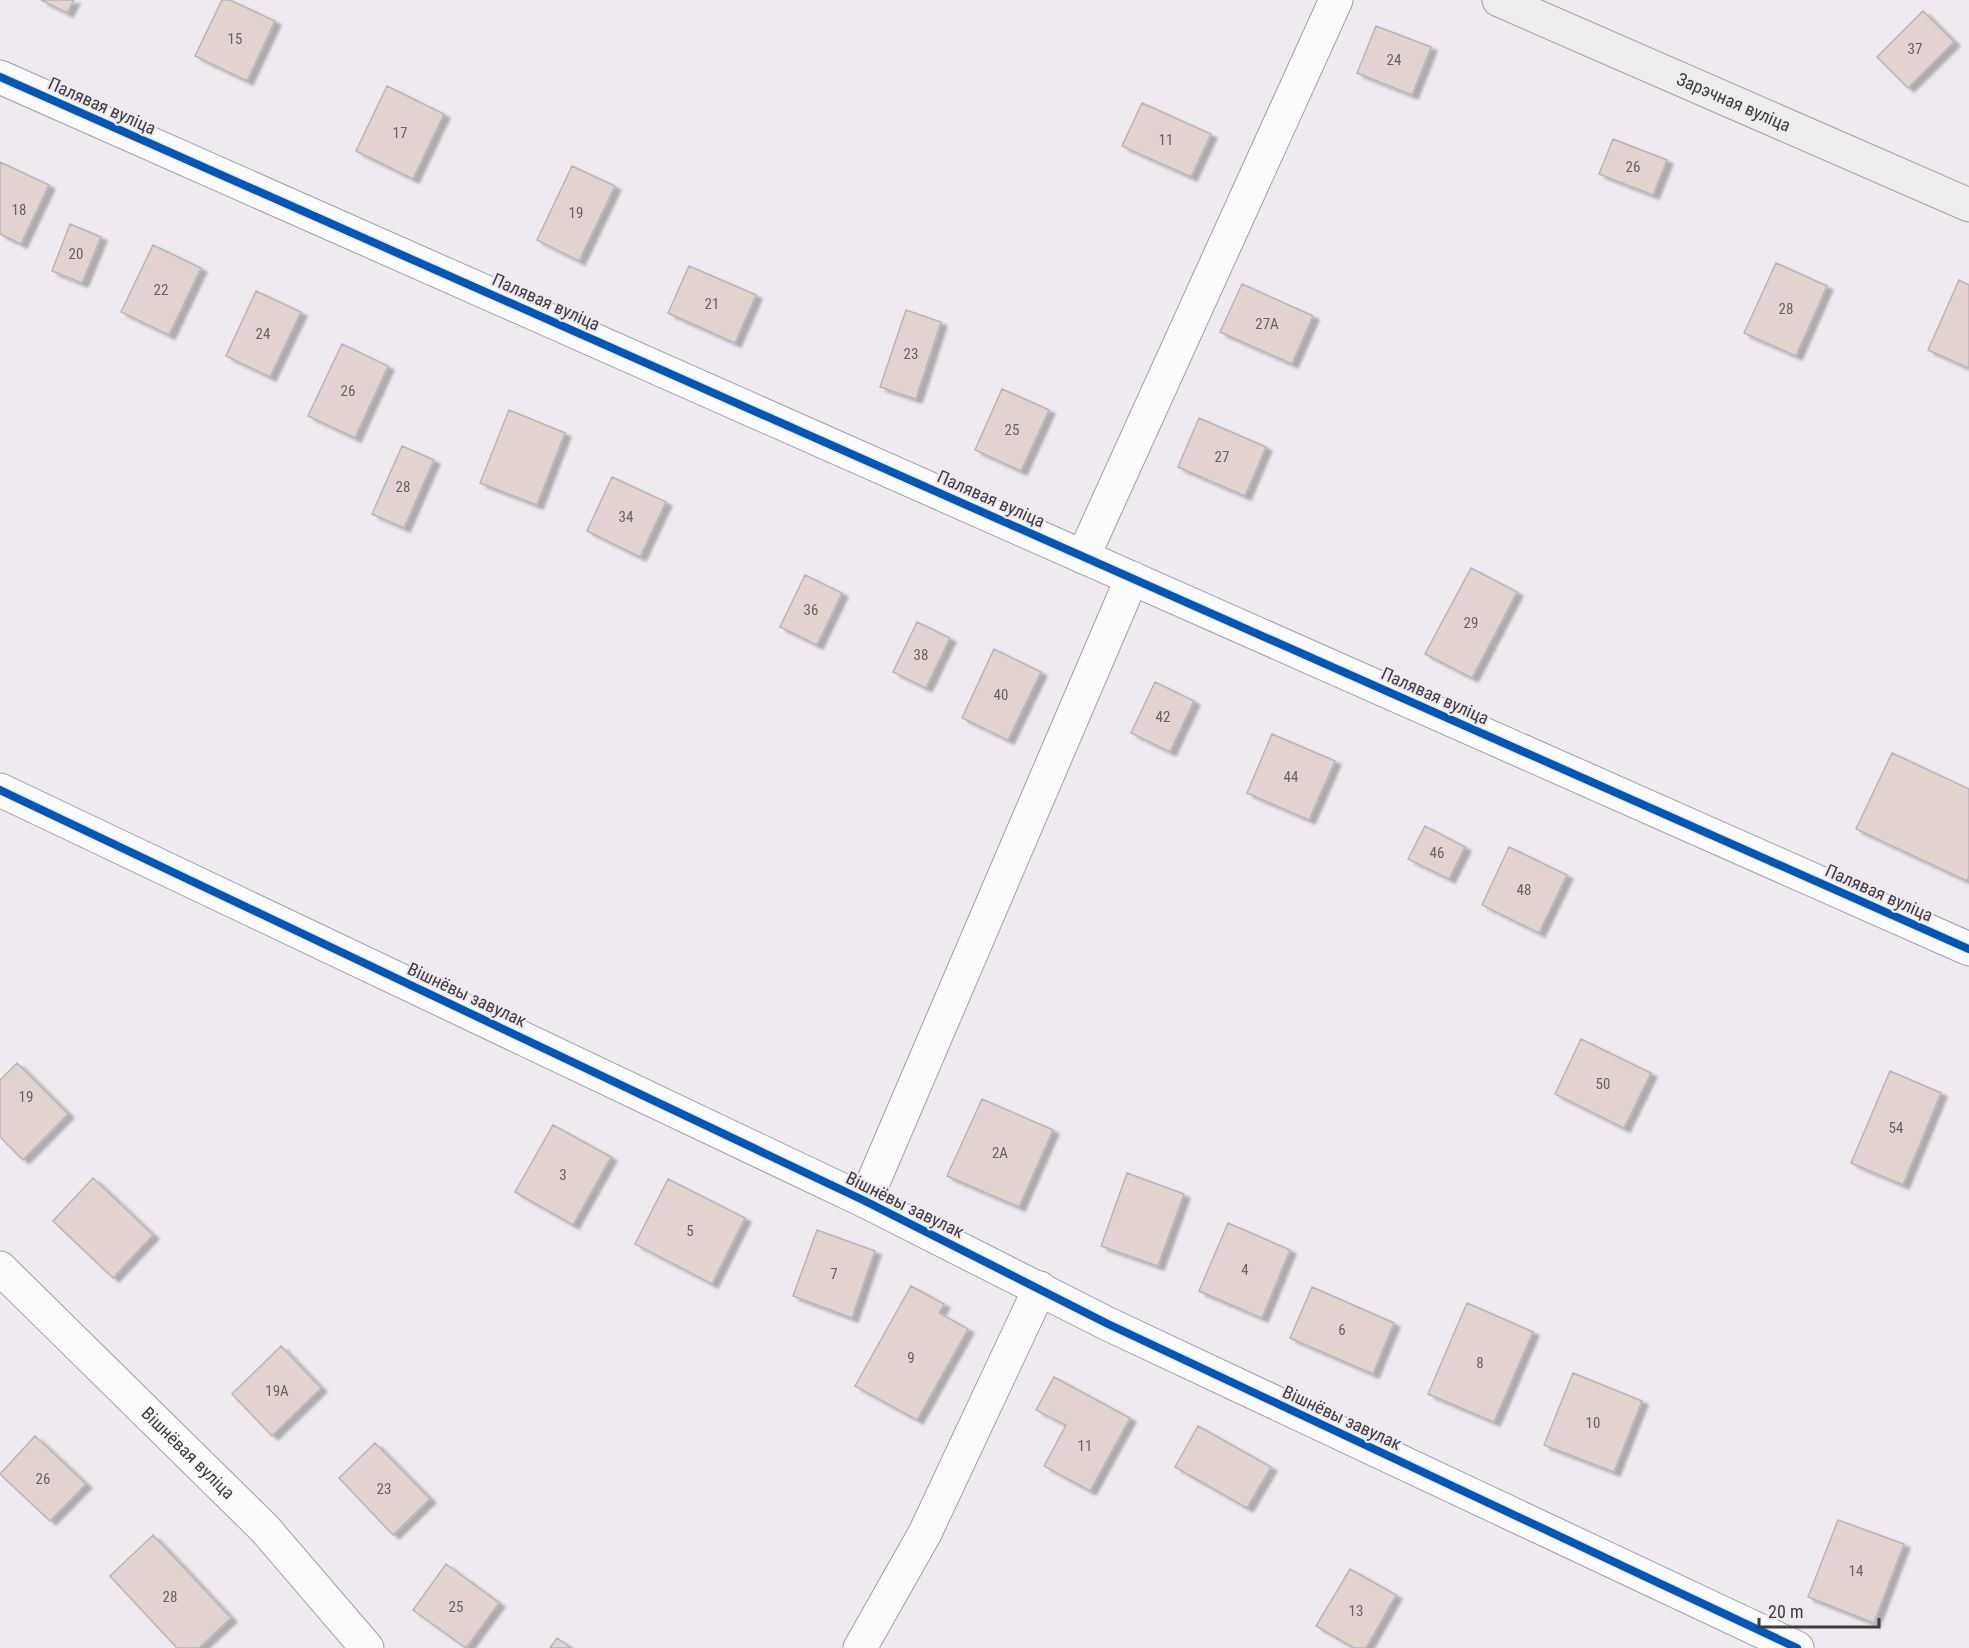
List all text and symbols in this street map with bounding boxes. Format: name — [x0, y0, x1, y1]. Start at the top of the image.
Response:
house number: 15 — [228, 30, 242, 48]
house number: 37 — [1908, 40, 1922, 58]
house number: 24 — [1387, 51, 1401, 69]
street label: Зарэчная вуліца — [1674, 68, 1794, 136]
street label: Палявая вуліца — [45, 72, 159, 139]
house number: 17 — [393, 124, 407, 142]
house number: 11 — [1159, 131, 1173, 149]
house number: 26 — [1626, 158, 1640, 176]
house number: 18 — [12, 201, 26, 219]
house number: 19 — [569, 204, 583, 222]
house number: 20 — [69, 245, 83, 263]
street label: Палявая вуліца — [489, 268, 603, 335]
house number: 22 — [154, 281, 168, 299]
house number: 21 — [705, 295, 719, 313]
house number: 28 — [1779, 300, 1793, 318]
house number: 27А — [1255, 315, 1279, 333]
house number: 24 — [256, 325, 270, 343]
house number: 23 — [904, 345, 918, 363]
house number: 26 — [341, 382, 355, 400]
house number: 25 — [1005, 421, 1019, 439]
house number: 27 — [1215, 448, 1229, 466]
street label: Палявая вуліца — [934, 465, 1048, 532]
house number: 28 — [396, 478, 410, 496]
house number: 34 — [619, 508, 633, 526]
house number: 36 — [804, 601, 818, 619]
house number: 29 — [1464, 614, 1478, 632]
house number: 38 — [914, 646, 928, 664]
street label: Палявая вуліца — [1378, 662, 1492, 729]
house number: 40 — [994, 686, 1008, 704]
house number: 42 — [1156, 708, 1170, 726]
house number: 44 — [1284, 768, 1298, 786]
house number: 46 — [1430, 844, 1444, 862]
street label: Палявая вуліца — [1822, 859, 1936, 926]
house number: 48 — [1517, 881, 1531, 899]
street label: Вішнёвы завулак — [404, 958, 530, 1031]
house number: 50 — [1596, 1075, 1610, 1093]
house number: 19 — [19, 1088, 33, 1106]
house number: 54 — [1889, 1119, 1903, 1137]
house number: 2А — [992, 1144, 1008, 1162]
house number: 3 — [559, 1166, 567, 1184]
street label: Вішнёвы завулак — [843, 1167, 968, 1242]
house number: 5 — [686, 1222, 694, 1240]
house number: 4 — [1241, 1261, 1249, 1279]
house number: 7 — [830, 1265, 838, 1283]
house number: 6 — [1338, 1321, 1346, 1339]
house number: 9 — [907, 1349, 915, 1367]
house number: 8 — [1476, 1354, 1484, 1372]
street label: Вішнёвы завулак — [1279, 1381, 1405, 1454]
house number: 19А — [265, 1382, 289, 1400]
street label: Вішнёвая вуліца — [138, 1403, 239, 1503]
house number: 10 — [1586, 1414, 1600, 1432]
house number: 11 — [1078, 1437, 1092, 1455]
house number: 26 — [36, 1470, 50, 1488]
house number: 23 — [377, 1480, 391, 1498]
house number: 14 — [1849, 1562, 1863, 1580]
house number: 28 — [163, 1588, 177, 1606]
scale bar — [1759, 1591, 1879, 1629]
house number: 25 — [449, 1598, 463, 1616]
text: 20 m — [1768, 1601, 1803, 1622]
house number: 13 — [1349, 1602, 1363, 1620]

